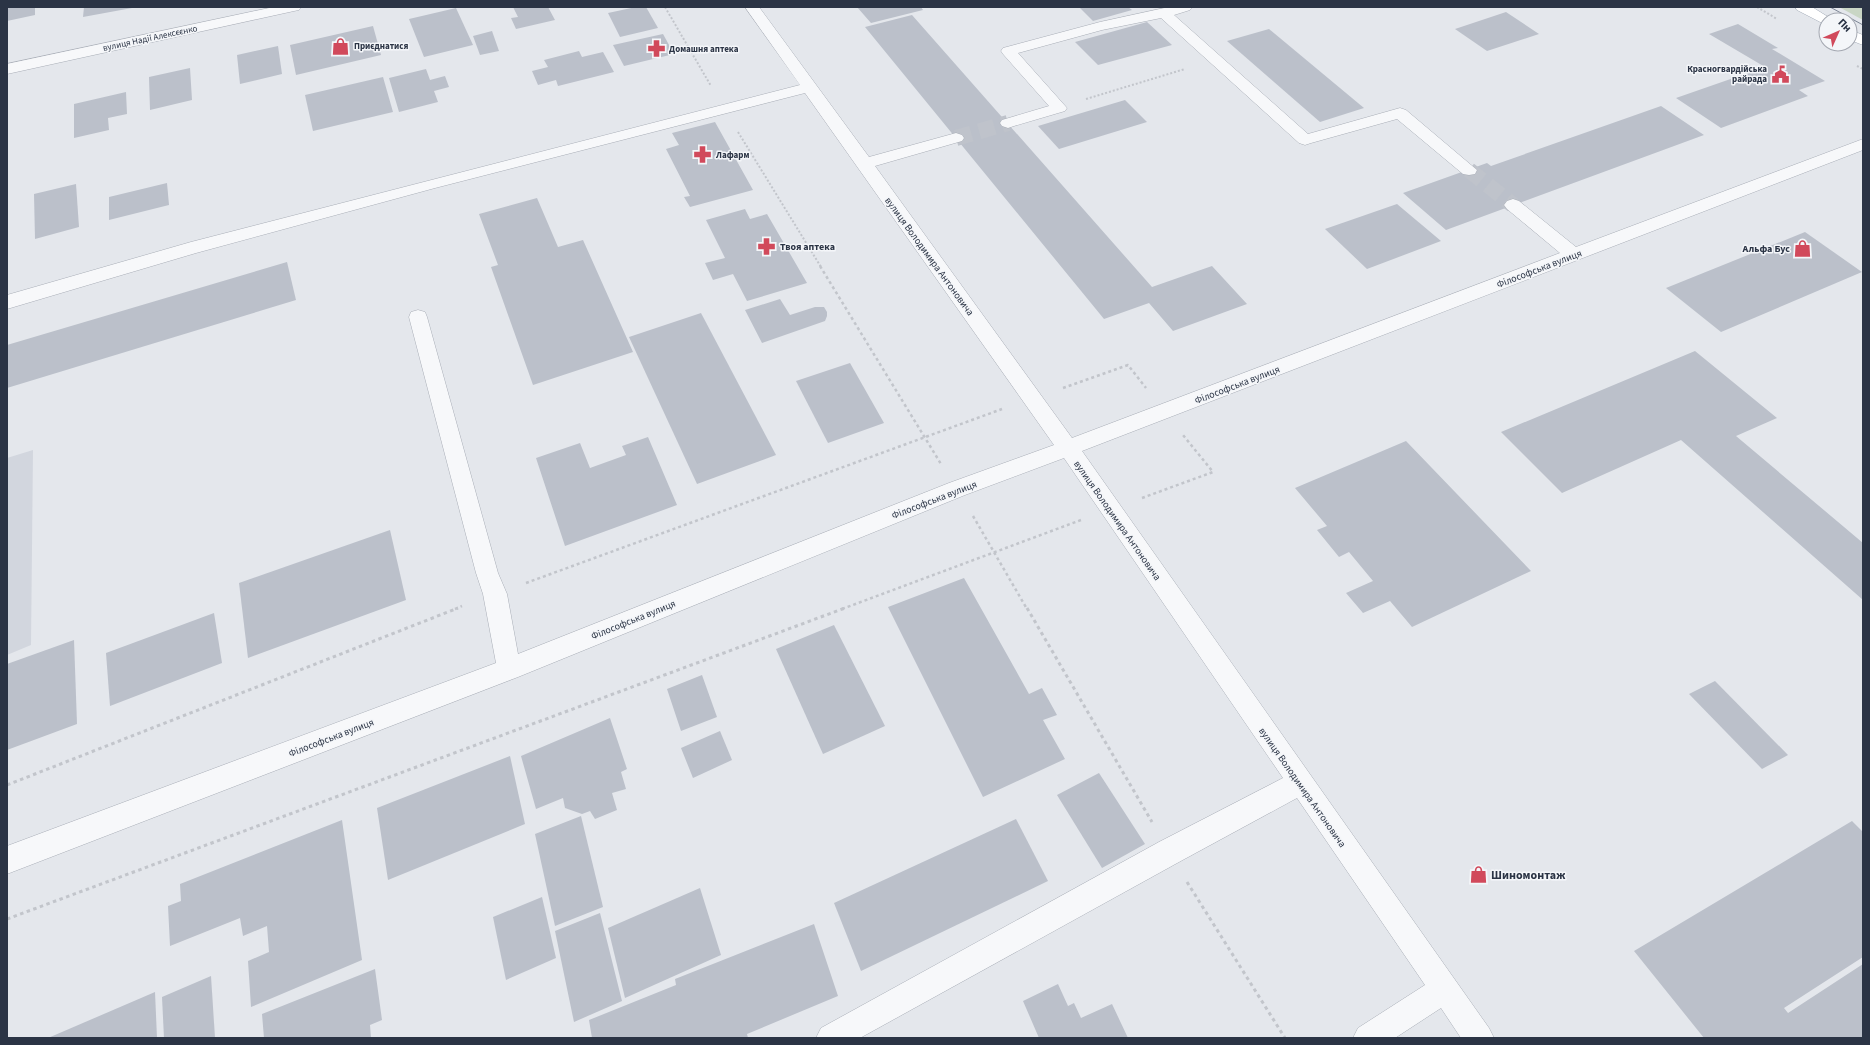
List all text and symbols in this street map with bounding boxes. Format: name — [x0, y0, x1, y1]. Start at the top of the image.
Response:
north arrow — [1818, 12, 1858, 52]
text: Пн — [1835, 15, 1855, 35]
street label: вулиця Надії Алексєєнко — [102, 22, 199, 55]
shop icon: Приєднатися — [331, 36, 351, 56]
pharmacy icon: Домашня аптека — [646, 39, 666, 59]
place label: Приєднатися — [354, 40, 408, 53]
place label: Домашня аптека — [669, 43, 739, 56]
place label: Красногвардійська райрада — [1687, 63, 1767, 86]
public building icon: Красногвардійська райрада — [1770, 64, 1790, 84]
pharmacy icon: Лафарм — [693, 145, 713, 165]
place label: Лафарм — [715, 149, 749, 162]
street label: вулиця Володимира Антоновича — [881, 194, 977, 319]
pharmacy icon: Твоя аптека — [757, 236, 777, 256]
shop icon: Альфа Бус — [1793, 238, 1813, 258]
place label: Твоя аптека — [780, 240, 835, 254]
place label: Альфа Бус — [1742, 242, 1790, 256]
street label: Філософська вулиця — [1495, 246, 1584, 292]
street label: Філософська вулиця — [1193, 362, 1282, 408]
street label: вулиця Володимира Антоновича — [1070, 458, 1164, 583]
street label: Філософська вулиця — [890, 477, 979, 523]
street label: Філософська вулиця — [589, 597, 678, 643]
street label: Філософська вулиця — [287, 715, 376, 761]
street label: вулиця Володимира Антоновича — [1255, 725, 1349, 850]
shop icon: Шиномонтаж — [1468, 865, 1488, 885]
place label: Шиномонтаж — [1491, 867, 1566, 884]

